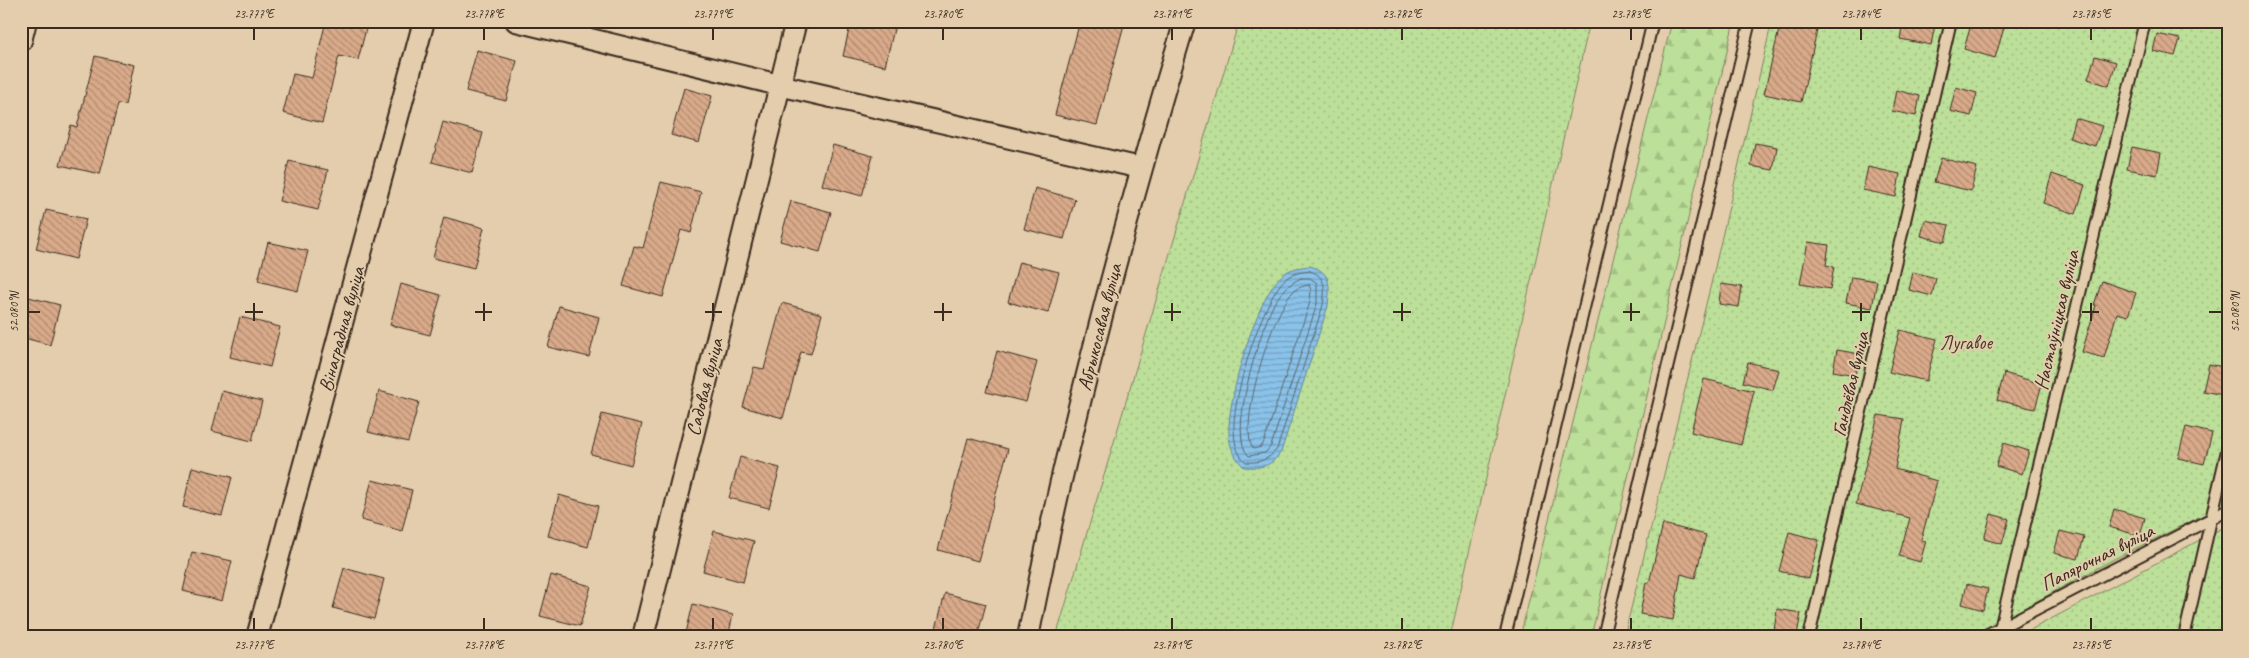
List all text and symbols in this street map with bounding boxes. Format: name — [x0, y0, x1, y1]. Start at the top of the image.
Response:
text: 23.777°E — [234, 6, 275, 22]
text: 23.778°E — [464, 6, 505, 22]
text: 23.779°E — [693, 6, 734, 22]
text: 23.780°E — [923, 6, 964, 22]
text: 23.781°E — [1152, 6, 1193, 22]
text: 23.782°E — [1382, 6, 1423, 22]
text: 23.783°E — [1611, 6, 1652, 22]
text: 23.784°E — [1841, 6, 1882, 22]
text: 23.785°E — [2071, 6, 2112, 22]
street label: Настаўніцкая вуліца — [2028, 247, 2085, 392]
street label: Абрыкосавая вуліца — [1072, 260, 1128, 393]
street label: Вінаградная вуліца — [313, 263, 371, 394]
text: 52.080°N — [6, 290, 22, 332]
text: 52.080°N — [2227, 290, 2243, 332]
street label: Гандлёвая вуліца — [1826, 328, 1875, 439]
park label: Лугавое — [1940, 330, 1993, 355]
street label: Садовая вуліца — [680, 335, 729, 438]
street label: Папярочная вуліца — [2036, 518, 2159, 597]
text: 23.777°E — [234, 637, 275, 653]
text: 23.778°E — [464, 637, 505, 653]
text: 23.779°E — [693, 637, 734, 653]
text: 23.780°E — [923, 637, 964, 653]
text: 23.781°E — [1152, 637, 1193, 653]
text: 23.782°E — [1382, 637, 1423, 653]
text: 23.783°E — [1611, 637, 1652, 653]
text: 23.784°E — [1841, 637, 1882, 653]
text: 23.785°E — [2071, 637, 2112, 653]

